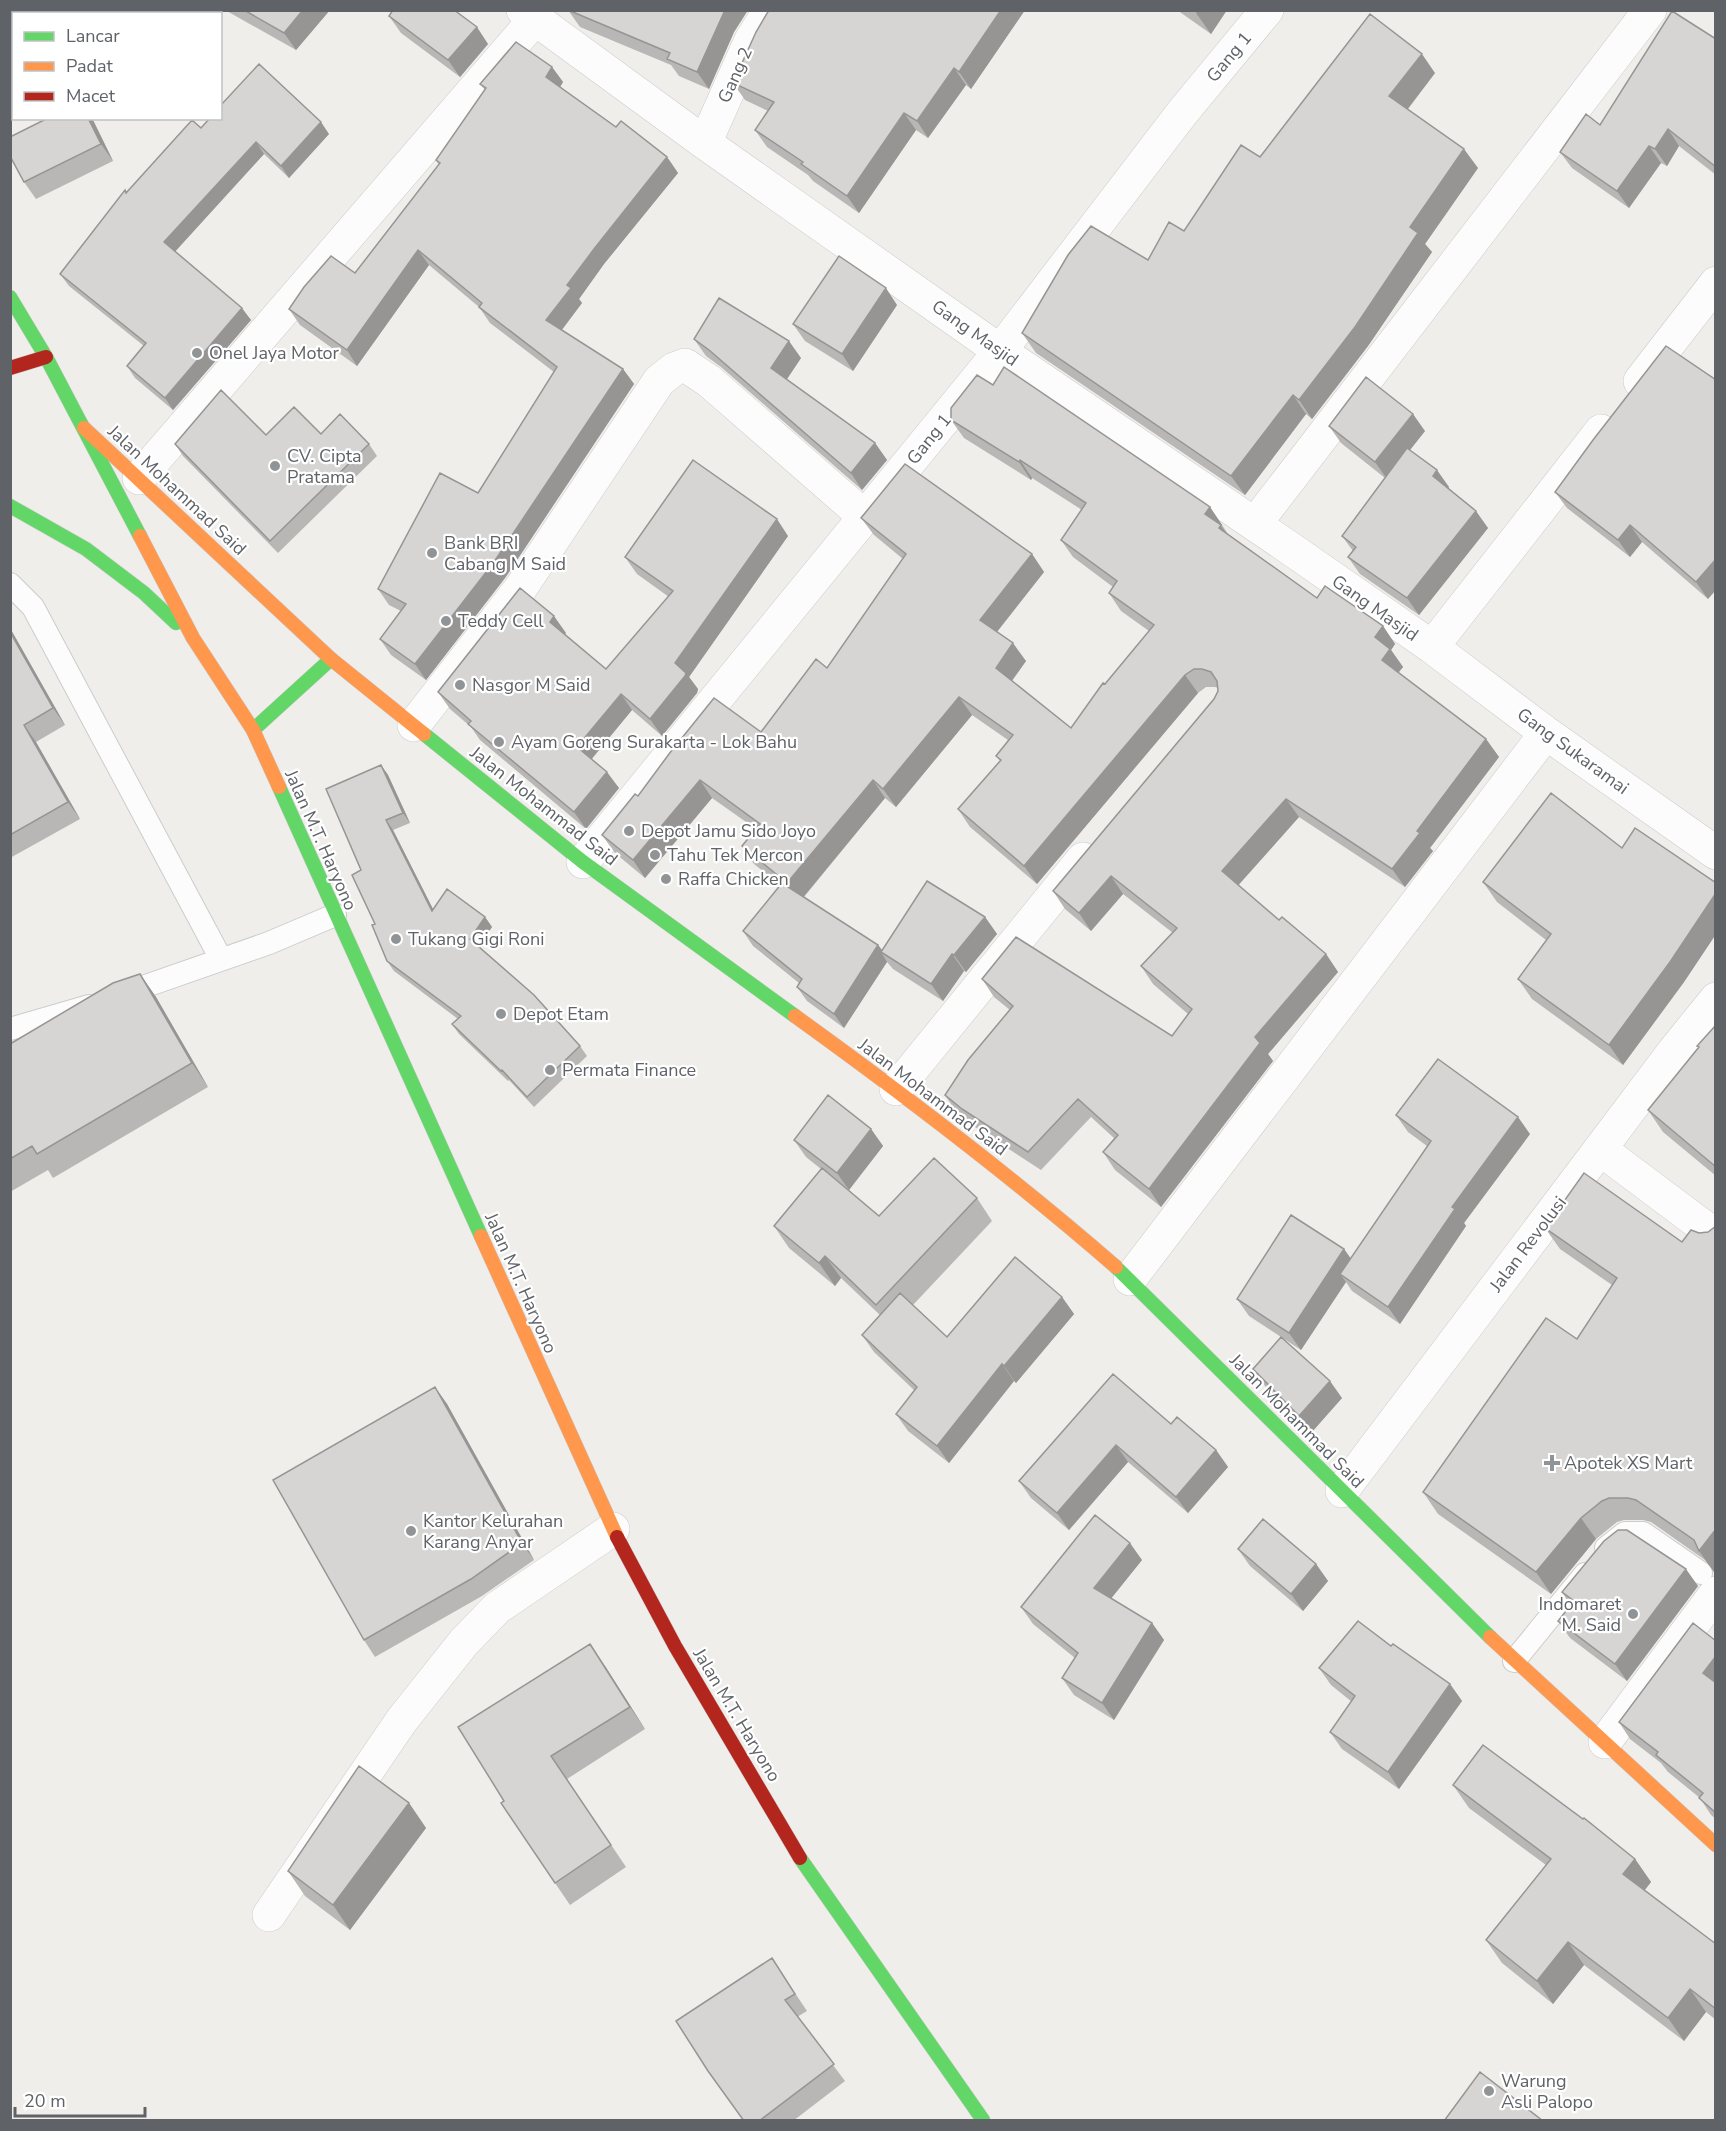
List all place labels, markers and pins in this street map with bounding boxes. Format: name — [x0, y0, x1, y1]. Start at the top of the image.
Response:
place label: Onel Jaya Motor — [209, 341, 340, 365]
marker: Onel Jaya Motor — [190, 346, 204, 360]
place label: CV. Cipta Pratama — [287, 444, 362, 489]
marker: CV. Cipta Pratama — [268, 459, 282, 473]
place label: Bank BRI Cabang M Said — [444, 531, 566, 576]
marker: Bank BRI Cabang M Said — [425, 546, 439, 560]
place label: Teddy Cell — [458, 609, 544, 633]
marker: Teddy Cell — [439, 614, 453, 628]
place label: Nasgor M Said — [472, 673, 590, 697]
marker: Nasgor M Said — [453, 678, 467, 692]
place label: Ayam Goreng Surakarta - Lok Bahu — [511, 730, 797, 754]
marker: Ayam Goreng Surakarta - Lok Bahu — [492, 735, 506, 749]
place label: Depot Jamu Sido Joyo — [641, 819, 816, 843]
marker: Depot Jamu Sido Joyo — [622, 824, 636, 838]
place label: Tahu Tek Mercon — [667, 843, 803, 867]
marker: Tahu Tek Mercon — [648, 848, 662, 862]
place label: Raffa Chicken — [678, 867, 789, 891]
marker: Raffa Chicken — [659, 872, 673, 886]
place label: Tukang Gigi Roni — [408, 927, 544, 951]
marker: Tukang Gigi Roni — [389, 932, 403, 946]
place label: Depot Etam — [513, 1002, 609, 1026]
marker: Depot Etam — [494, 1007, 508, 1021]
place label: Permata Finance — [562, 1058, 696, 1082]
marker: Permata Finance — [543, 1063, 557, 1077]
place label: Apotek XS Mart — [1564, 1451, 1693, 1475]
marker: Apotek XS Mart — [1545, 1456, 1559, 1470]
place label: Kantor Kelurahan Karang Anyar — [423, 1509, 563, 1554]
marker: Kantor Kelurahan Karang Anyar — [404, 1524, 418, 1538]
place label: Indomaret M. Said — [1539, 1592, 1622, 1637]
marker: Indomaret M. Said — [1626, 1607, 1640, 1621]
place label: Warung Asli Palopo — [1501, 2069, 1593, 2114]
marker: Warung Asli Palopo — [1482, 2084, 1496, 2098]

